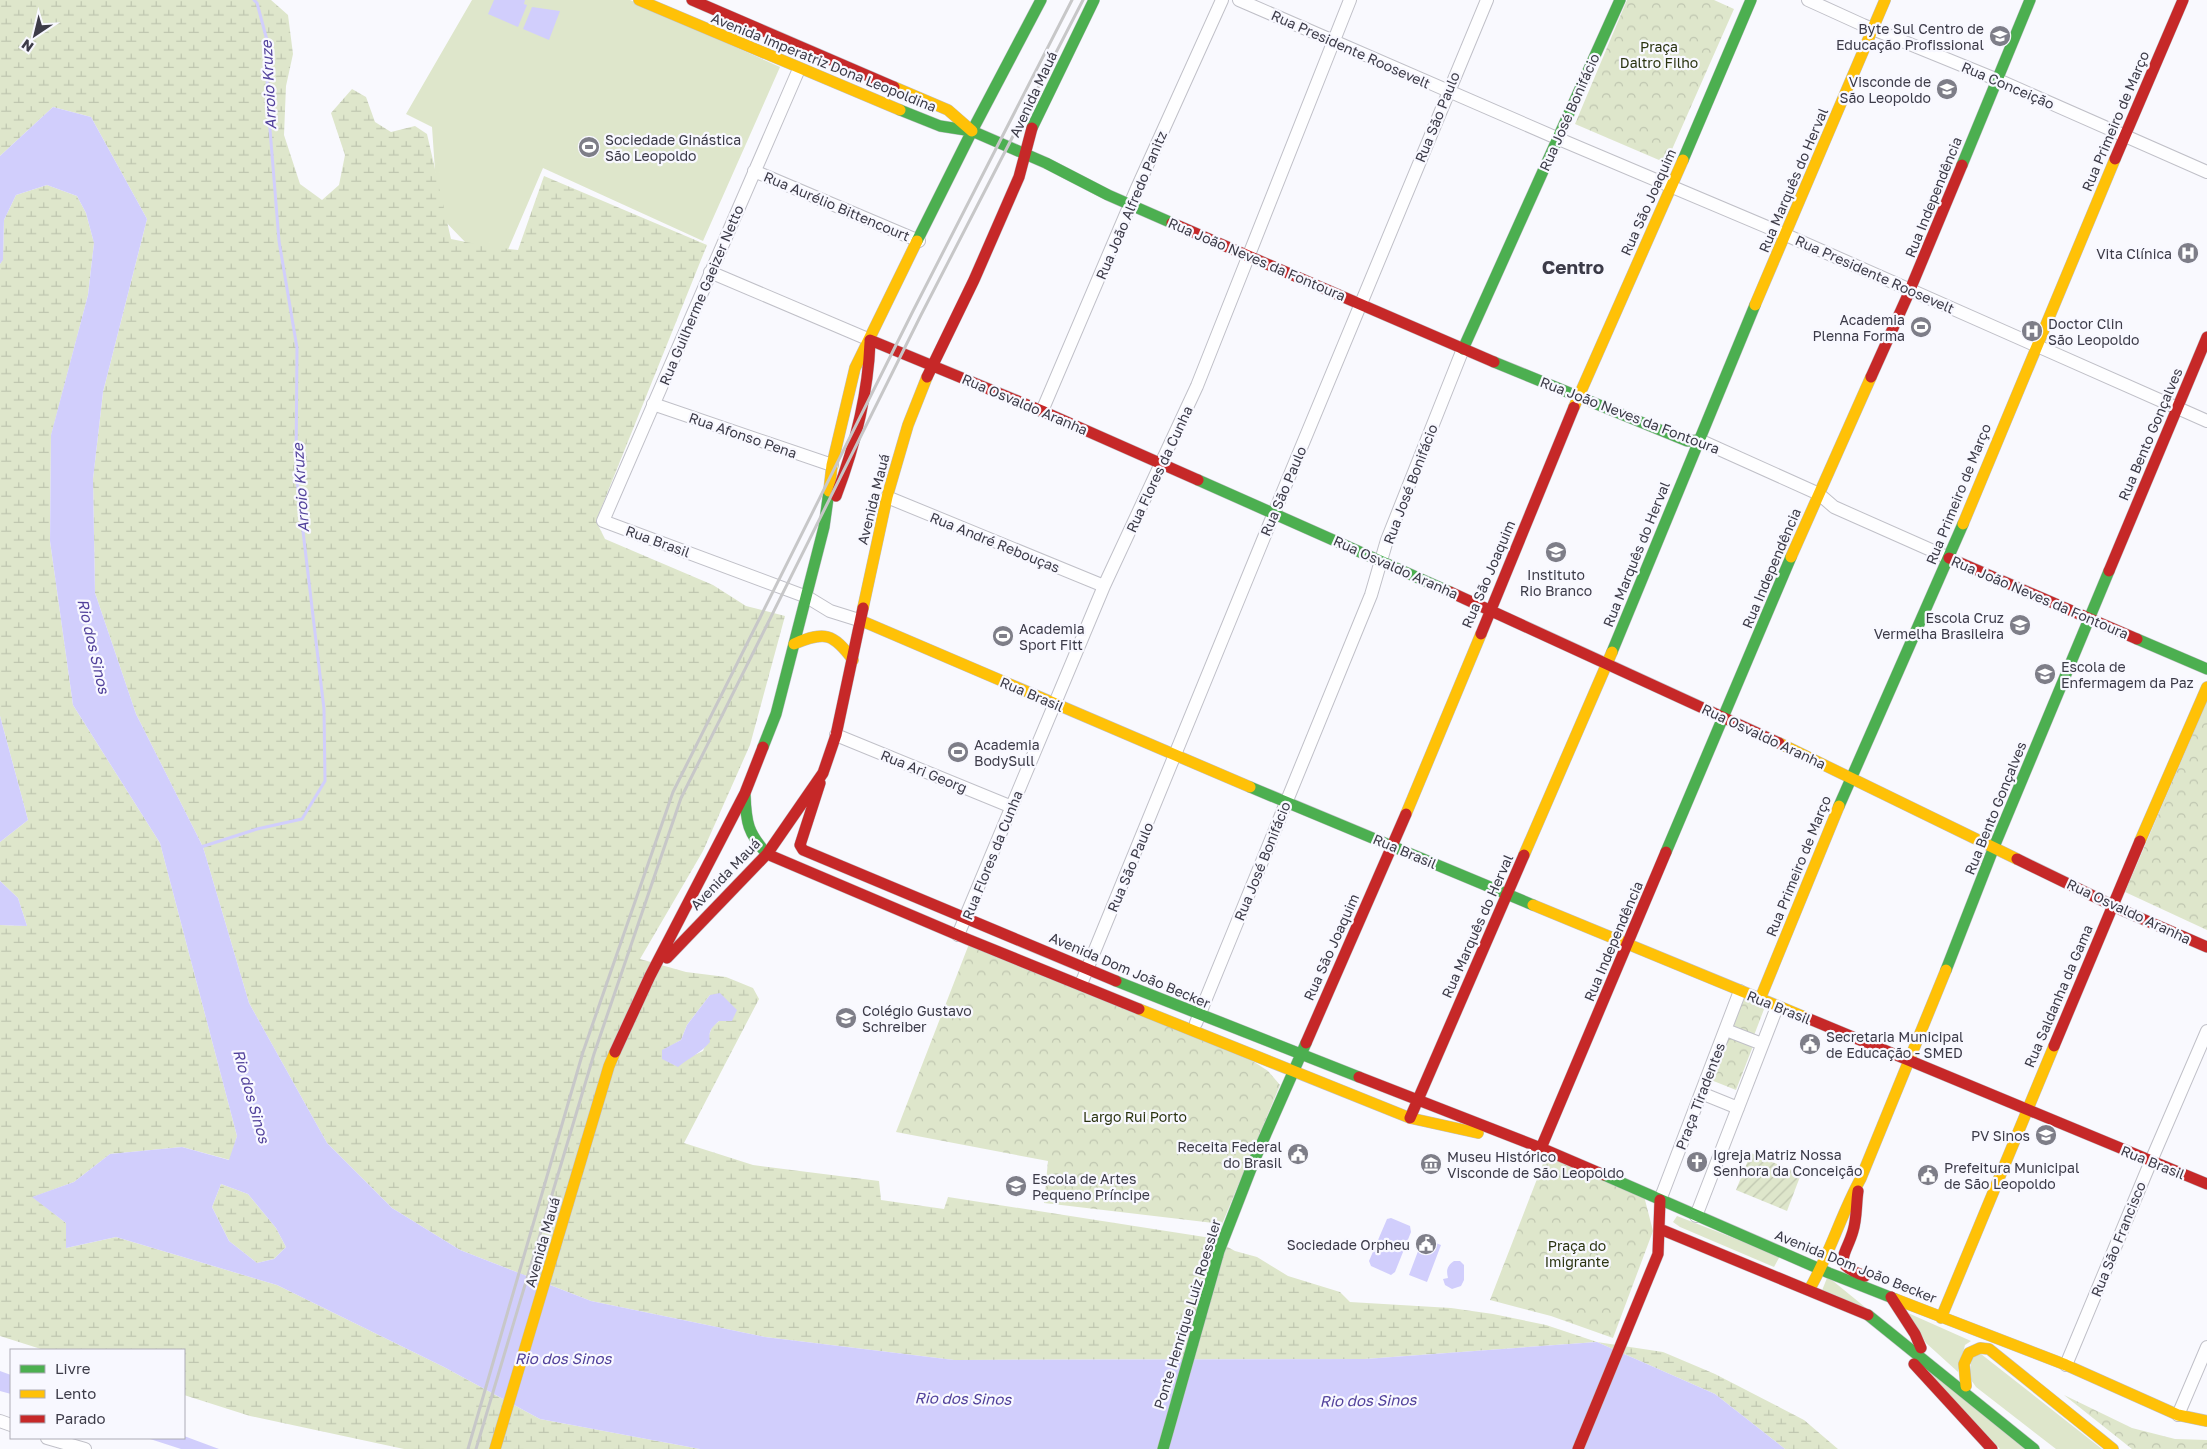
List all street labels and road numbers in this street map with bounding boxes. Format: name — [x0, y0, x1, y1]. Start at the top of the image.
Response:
street label: Rua Presidente Roosevelt — [1269, 6, 1433, 92]
street label: Avenida Imperatriz Dona Leopoldina — [709, 9, 939, 115]
street label: Avenida Mauá — [1006, 48, 1060, 140]
street label: Rua Primeiro de Março — [2078, 48, 2152, 194]
street label: Rua José Bonifácio — [1535, 51, 1603, 173]
street label: Rua Conceição — [1959, 58, 2057, 112]
street label: Rua São Paulo — [1411, 69, 1463, 165]
street label: Rua Marquês do Herval — [1755, 105, 1831, 255]
street label: Rua João Alfredo Panitz — [1092, 128, 1170, 282]
street label: Rua Independência — [1901, 134, 1965, 260]
street label: Rua São Joaquim — [1617, 146, 1679, 258]
street label: Rua Aurélio Bittencourt — [761, 167, 913, 245]
street label: Rua Guilherme Gaeizer Netto — [655, 202, 747, 388]
street label: Rua João Neves da Fontoura — [1166, 214, 1348, 304]
street label: Rua Presidente Roosevelt — [1793, 231, 1957, 317]
street label: Rua Bento Gonçalves — [2114, 365, 2186, 503]
street label: Rua Osvaldo Aranha — [960, 370, 1090, 438]
street label: Rua João Neves da Fontoura — [1538, 373, 1722, 457]
street label: Rua Flores da Cunha — [1122, 403, 1196, 535]
street label: Rua Afonso Pena — [687, 409, 799, 461]
street label: Rua Primeiro de Março — [1922, 421, 1994, 567]
street label: Rua José Bonifácio — [1379, 422, 1441, 546]
street label: Rua São Paulo — [1256, 443, 1310, 539]
street label: Avenida Mauá — [854, 452, 892, 546]
street label: Rua Marquês do Herval — [1599, 479, 1673, 629]
street label: Rua Independência — [1738, 505, 1804, 631]
street label: Rua André Rebouças — [928, 508, 1062, 576]
street label: Rua São Joaquim — [1458, 518, 1518, 630]
street label: Rua Brasil — [623, 521, 693, 561]
street label: Rua Osvaldo Aranha — [1331, 532, 1461, 602]
street label: Rua João Neves da Fontoura — [1949, 552, 2131, 642]
street label: Rua Brasil — [998, 673, 1066, 715]
street label: Rua Osvaldo Aranha — [1699, 700, 1829, 772]
street label: Rua Bento Gonçalves — [1960, 739, 2030, 877]
street label: Rua Ari Georg — [878, 746, 970, 796]
street label: Rua Flores da Cunha — [958, 788, 1026, 922]
street label: Rua Primeiro de Março — [1762, 793, 1834, 939]
street label: Rua José Bonifácio — [1230, 799, 1294, 923]
street label: Rua São Paulo — [1103, 819, 1157, 915]
street label: Rua Brasil — [1371, 830, 1439, 872]
street label: Avenida Mauá — [687, 835, 763, 913]
street label: Rua Marquês do Herval — [1438, 852, 1516, 1000]
street label: Rua Osvaldo Aranha — [2064, 875, 2194, 947]
street label: Rua Independência — [1580, 878, 1646, 1004]
street label: Rua São Joaquim — [1300, 891, 1362, 1003]
street label: Rua Saldanha da Gama — [2020, 922, 2096, 1070]
street label: Avenida Dom João Becker — [1047, 928, 1213, 1012]
street label: Rua Brasil — [1745, 986, 1813, 1028]
street label: Praça Tiradentes — [1672, 1040, 1728, 1152]
street label: Rua Brasil — [2119, 1141, 2187, 1183]
street label: Rua São Francisco — [2087, 1179, 2149, 1299]
street label: Avenida Mauá — [521, 1195, 563, 1289]
street label: Ponte Henrique Luiz Roessler — [1150, 1217, 1224, 1411]
street label: Avenida Dom João Becker — [1773, 1226, 1940, 1306]

